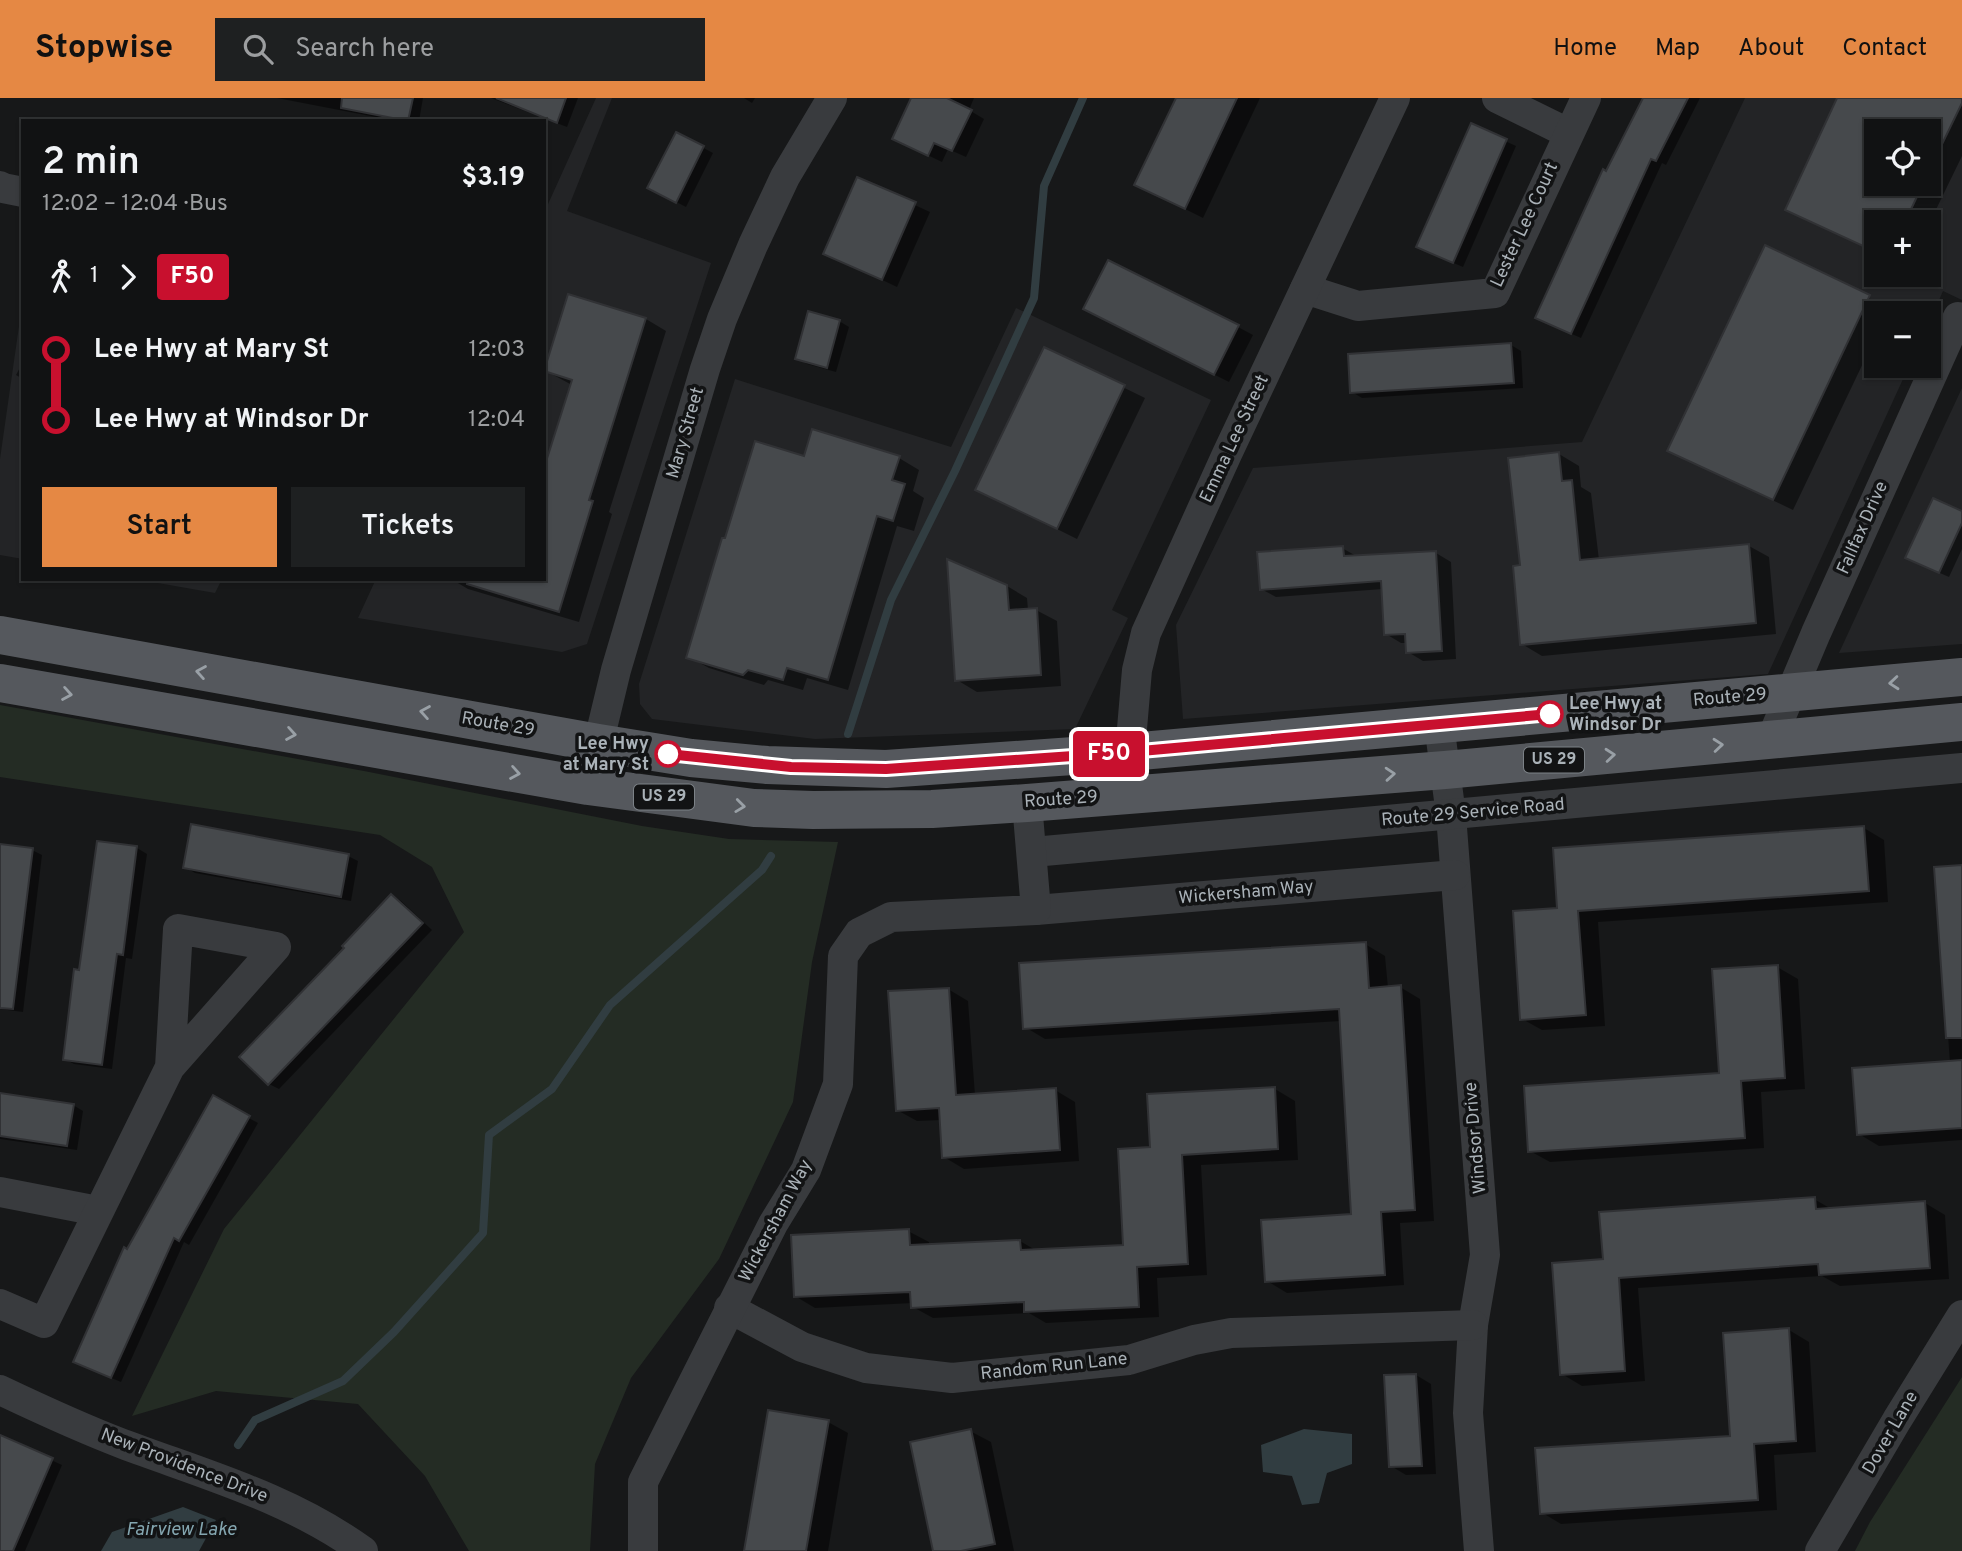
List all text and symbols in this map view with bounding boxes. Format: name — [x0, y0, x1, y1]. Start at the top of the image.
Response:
search box — [215, 18, 705, 81]
text: Stopwise — [35, 28, 173, 70]
icon: search — [239, 30, 277, 68]
text: Search here — [295, 33, 434, 66]
text: Home — [1553, 34, 1617, 64]
text: Map — [1655, 34, 1700, 64]
text: About — [1738, 34, 1804, 64]
text: Contact — [1842, 34, 1927, 64]
map controls — [1864, 119, 1941, 378]
button: locate — [1864, 119, 1941, 196]
text: 2 min — [42, 139, 140, 188]
street label: Lester Lee Court — [1486, 159, 1564, 291]
text: $3.19 — [462, 162, 525, 195]
text: 12:02 – 12:04 · Bus — [42, 190, 228, 219]
button: + — [1864, 210, 1941, 287]
icon: walk — [42, 258, 80, 296]
icon: forward — [109, 258, 147, 296]
text: 1 — [90, 262, 99, 291]
text: F50 — [171, 262, 215, 292]
button: − — [1864, 301, 1941, 378]
text: Lee Hwy at Mary St — [94, 334, 329, 367]
text: 12:03 — [469, 336, 525, 365]
street label: Emma Lee Street — [1195, 371, 1275, 507]
street label: Mary Street — [662, 385, 710, 481]
text: Lee Hwy at Windsor Dr — [94, 404, 369, 437]
text: 12:04 — [468, 406, 525, 435]
street label: Fallfax Drive — [1832, 478, 1894, 578]
button: Start — [42, 487, 277, 567]
button: Tickets — [291, 487, 525, 567]
one-way arrow — [195, 665, 207, 680]
one-way arrow — [1888, 675, 1899, 690]
street label: Route 29 — [1692, 683, 1768, 713]
one-way arrow — [61, 686, 73, 701]
place label: Lee Hwy at Windsor Dr — [1569, 693, 1662, 737]
marker: Lee Hwy at Windsor Dr — [1537, 701, 1563, 727]
one-way arrow — [419, 705, 431, 720]
street label: Route 29 — [460, 707, 536, 743]
one-way arrow — [285, 726, 297, 741]
line badge: F50 — [1069, 731, 1149, 777]
place label: Lee Hwy at Mary St — [563, 733, 649, 777]
one-way arrow — [1712, 738, 1723, 753]
text: F50 — [1087, 739, 1131, 769]
marker: Lee Hwy at Mary St — [655, 741, 681, 767]
road number: US 29 — [1524, 748, 1584, 772]
one-way arrow — [1605, 748, 1616, 763]
one-way arrow — [509, 765, 521, 780]
one-way arrow — [1385, 767, 1396, 782]
road number: US 29 — [634, 784, 694, 810]
street label: Route 29 — [1023, 786, 1099, 814]
street label: Route 29 Service Road — [1380, 794, 1566, 832]
one-way arrow — [735, 799, 746, 814]
street label: Wickersham Way — [1177, 876, 1315, 910]
street label: Windsor Drive — [1460, 1081, 1492, 1195]
street label: Wickersham Way — [734, 1156, 818, 1286]
street label: Random Run Lane — [979, 1348, 1129, 1386]
street label: Dover Lane — [1858, 1387, 1924, 1479]
street label: New Providence Drive — [97, 1424, 271, 1508]
water label: Fairview Lake — [126, 1518, 236, 1542]

